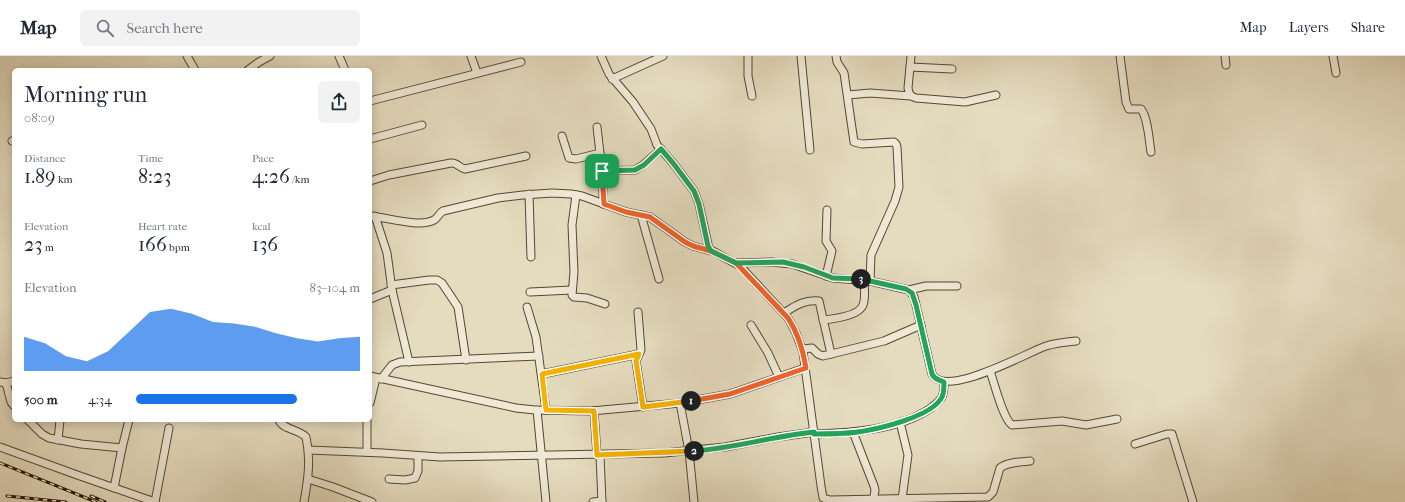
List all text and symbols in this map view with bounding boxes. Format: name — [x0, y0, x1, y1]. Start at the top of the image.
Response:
search box — [80, 10, 360, 46]
text: Map — [20, 17, 56, 39]
icon: search — [94, 17, 116, 39]
text: Search here — [126, 19, 203, 37]
text: Map — [1240, 19, 1267, 36]
text: Layers — [1289, 19, 1329, 36]
text: Share — [1351, 19, 1385, 36]
button: share — [318, 81, 360, 123]
text: Morning run — [24, 82, 147, 108]
text: 08:09 — [24, 110, 55, 125]
text: Distance — [24, 152, 65, 165]
text: Time — [138, 152, 163, 165]
text: Pace — [252, 152, 274, 165]
pin — [585, 154, 619, 188]
icon: arrive — [591, 160, 613, 182]
text: 1.89 — [24, 165, 56, 188]
text: 8:23 — [138, 165, 171, 188]
text: 4:26 — [252, 165, 290, 188]
text: km — [56, 173, 73, 186]
text: /km — [290, 173, 310, 186]
text: Elevation — [24, 220, 68, 233]
text: Heart rate — [138, 220, 187, 233]
text: kcal — [252, 220, 271, 233]
text: 23 — [24, 233, 43, 256]
text: 166 — [138, 233, 167, 256]
text: 136 — [252, 233, 278, 256]
text: m — [43, 241, 54, 254]
text: bpm — [167, 241, 190, 254]
pin: 3 — [851, 269, 871, 289]
text: 3 — [859, 272, 863, 285]
text: Elevation — [24, 280, 77, 295]
text: 83–104 m — [310, 280, 360, 295]
pin: 1 — [681, 391, 701, 411]
text: 500 m — [24, 392, 58, 407]
text: 4:34 — [88, 392, 112, 407]
text: 1 — [689, 394, 693, 407]
pin: 2 — [684, 441, 704, 461]
text: 2 — [691, 444, 697, 457]

